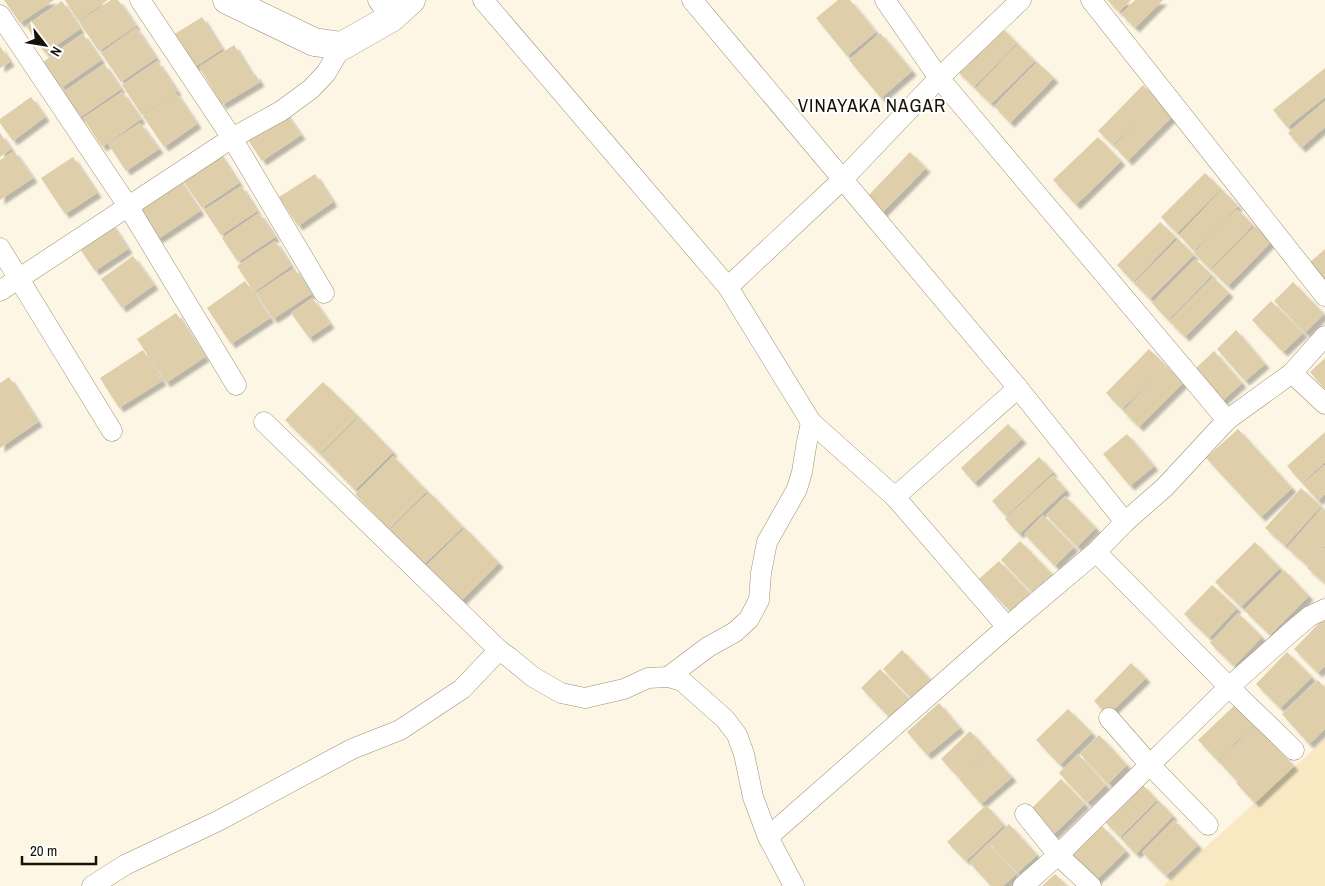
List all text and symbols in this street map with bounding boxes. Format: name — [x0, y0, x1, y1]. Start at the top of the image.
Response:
north arrow — [20, 20, 70, 70]
text: N — [46, 44, 66, 60]
district label: VINAYAKA NAGAR — [798, 92, 946, 118]
scale bar — [22, 834, 96, 866]
text: 20 m — [30, 840, 57, 861]

